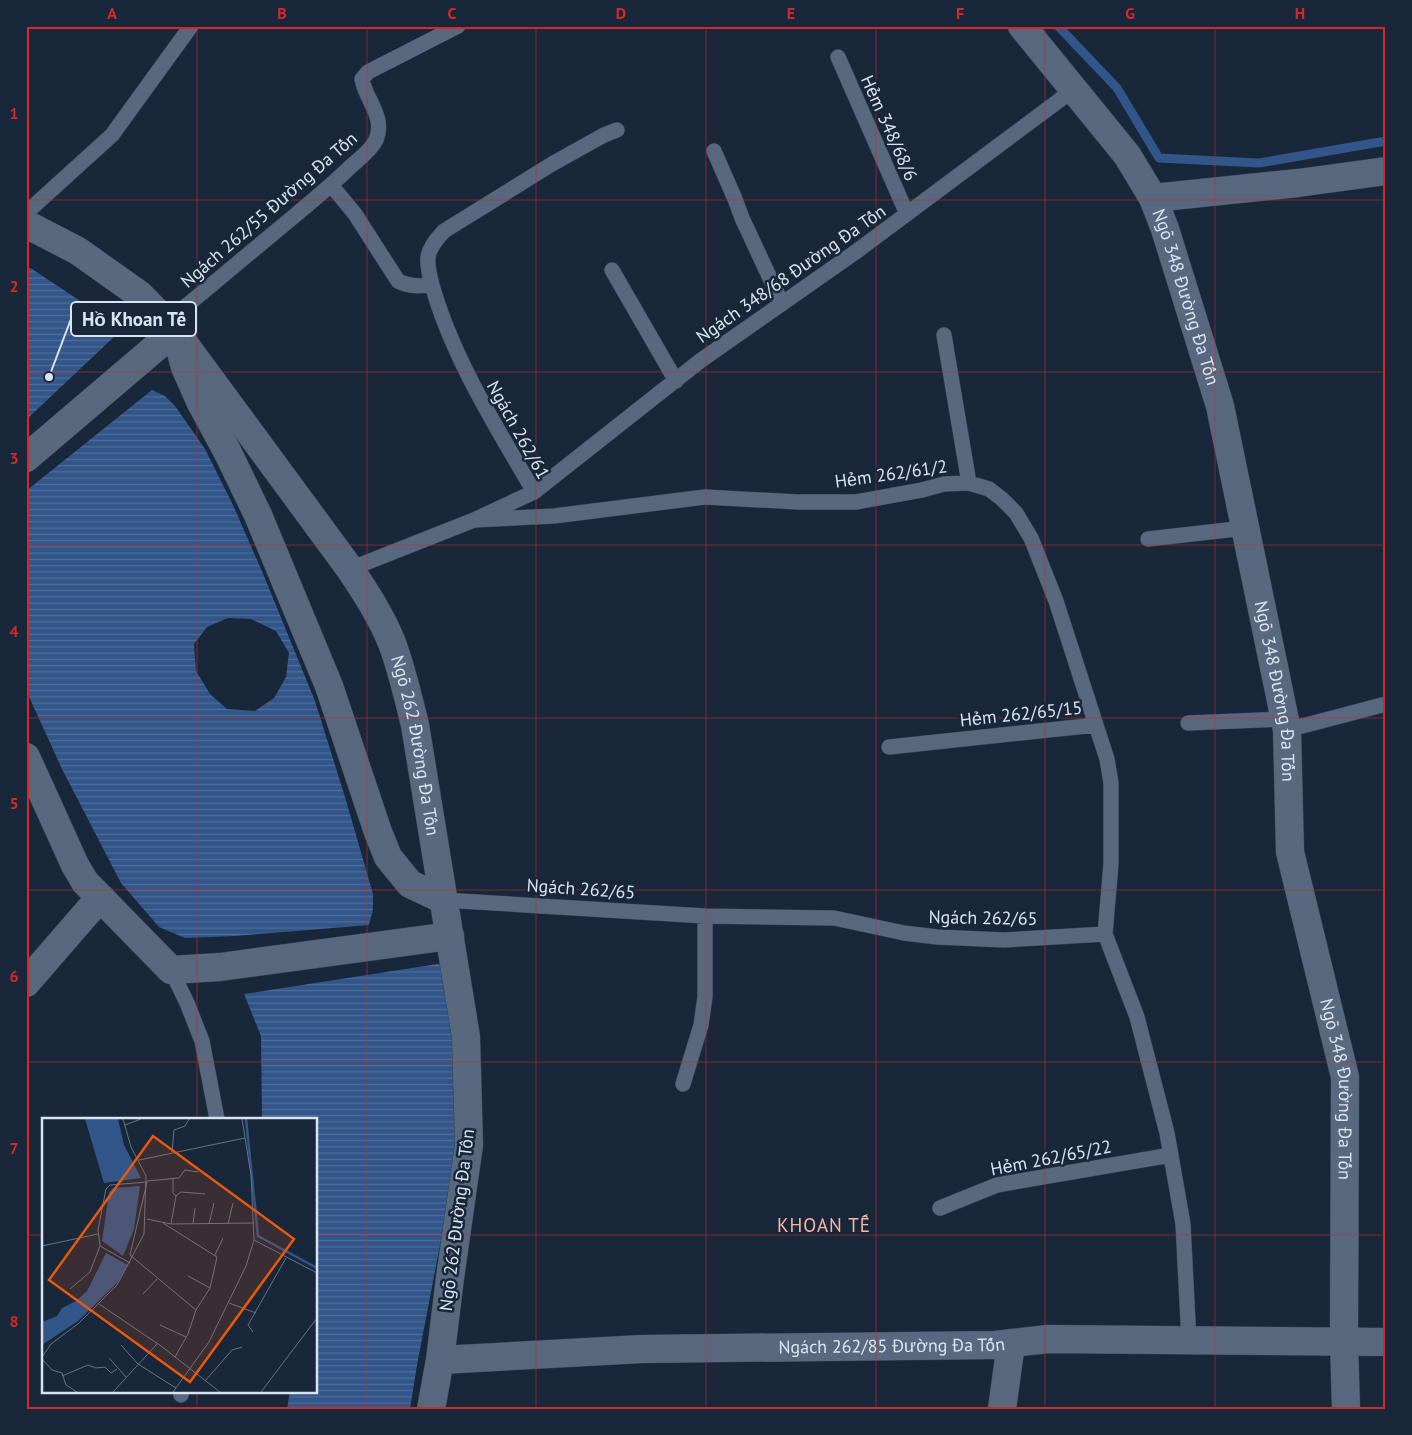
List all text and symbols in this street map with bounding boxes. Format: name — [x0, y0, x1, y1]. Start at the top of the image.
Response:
text: A — [107, 3, 117, 23]
text: B — [277, 3, 287, 23]
text: C — [448, 3, 457, 23]
text: D — [616, 3, 626, 23]
text: E — [787, 3, 795, 23]
text: F — [956, 3, 964, 23]
text: G — [1125, 3, 1135, 23]
text: H — [1295, 3, 1305, 23]
street label: Hẻm 348/68/6 — [856, 71, 923, 184]
text: 1 — [9, 103, 19, 123]
street label: Ngách 262/55 Đường Đa Tốn — [176, 127, 362, 293]
street label: Ngách 348/68 Đường Đa Tốn — [691, 199, 890, 348]
street label: Ngõ 348 Đường Đa Tốn — [1147, 206, 1225, 388]
text: 2 — [9, 276, 19, 296]
callout: Hồ Khoan Tế — [71, 302, 196, 336]
text: Hồ Khoan Tế — [82, 307, 186, 331]
street label: Ngách 262/61 — [482, 377, 555, 483]
text: 3 — [9, 448, 19, 468]
street label: Hẻm 262/61/2 — [833, 454, 949, 493]
street label: Ngõ 348 Đường Đa Tốn — [1250, 599, 1300, 782]
text: 4 — [9, 621, 19, 641]
street label: Ngõ 262 Đường Đa Tôn — [386, 653, 445, 837]
street label: Hẻm 262/65/15 — [959, 696, 1083, 731]
text: 5 — [9, 793, 19, 813]
street label: Ngách 262/65 — [526, 873, 636, 904]
street label: Ngách 262/65 — [928, 905, 1038, 930]
text: 6 — [9, 966, 19, 986]
street label: Ngõ 348 Đường Đa Tốn — [1315, 996, 1357, 1180]
inset map — [42, 1118, 318, 1392]
street label: Ngõ 262 Đường Đa Tôn — [434, 1128, 479, 1312]
street label: Hẻm 262/65/22 — [988, 1134, 1113, 1181]
text: 7 — [9, 1138, 19, 1158]
district label: KHOAN TẾ — [777, 1213, 871, 1237]
text: 8 — [9, 1311, 19, 1331]
street label: Ngách 262/85 Đường Đa Tốn — [778, 1332, 1006, 1358]

